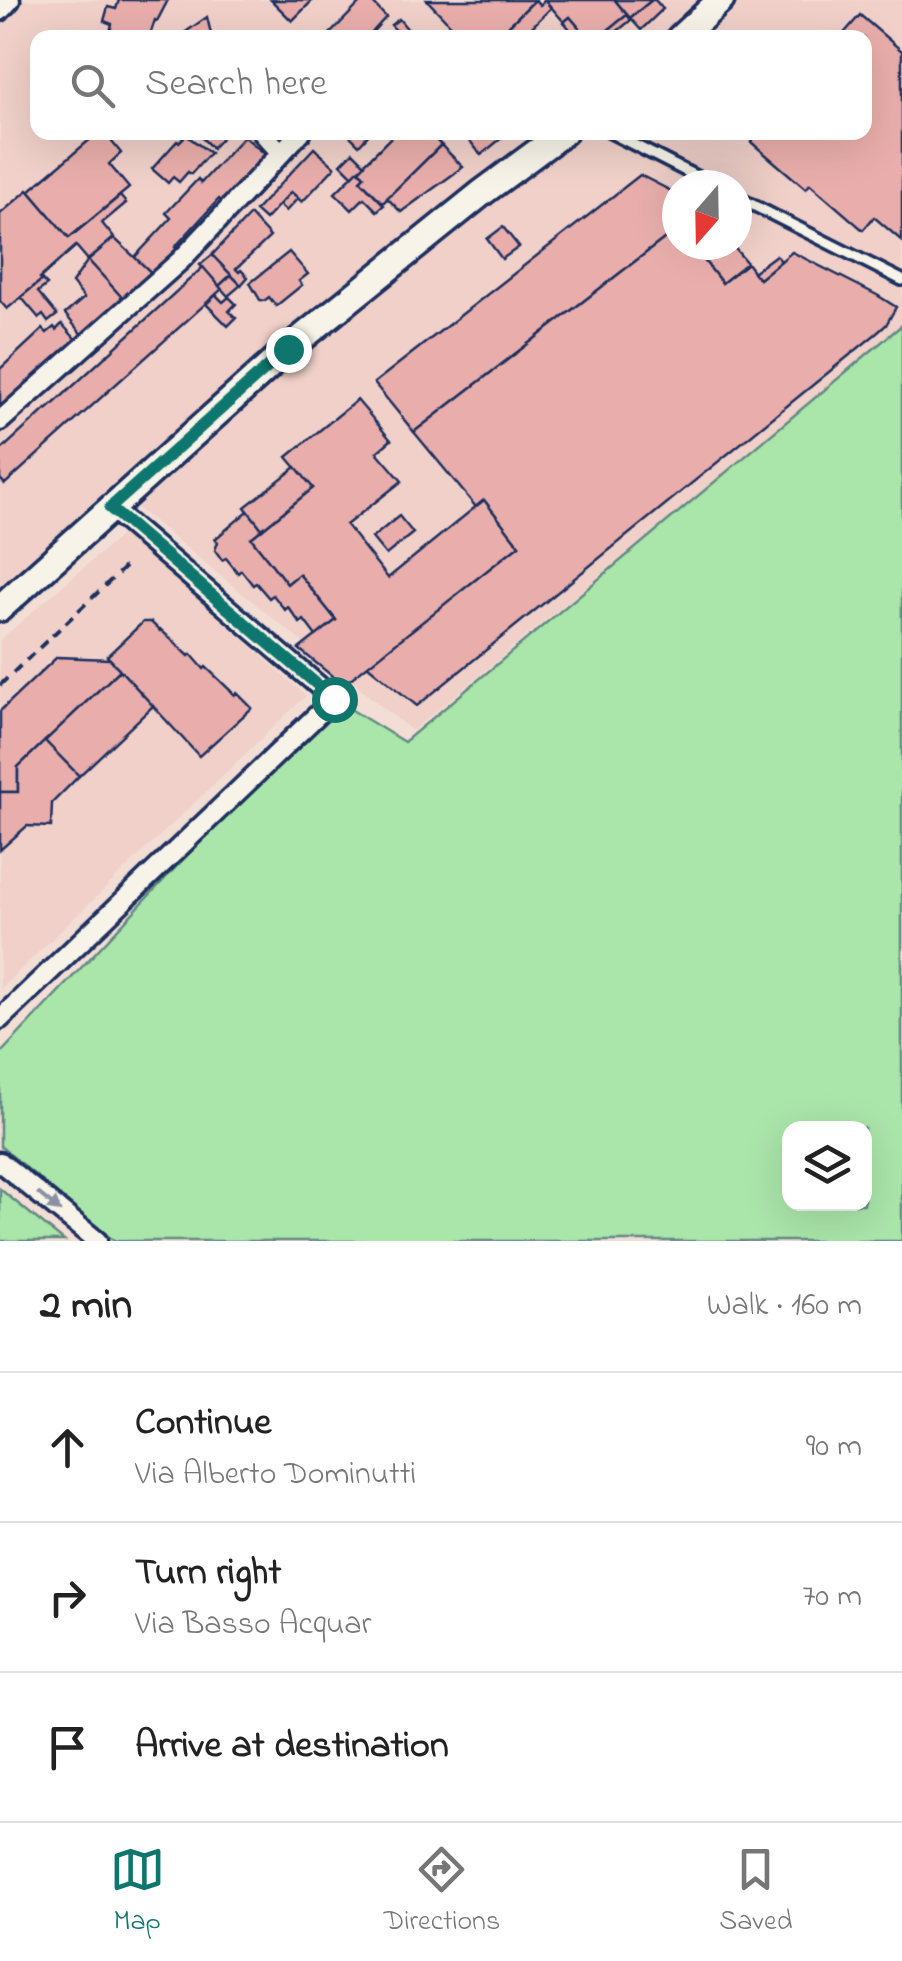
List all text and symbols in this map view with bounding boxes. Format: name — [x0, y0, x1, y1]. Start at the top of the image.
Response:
search box — [30, 30, 872, 140]
text: Search here — [145, 57, 327, 113]
icon: search — [65, 58, 120, 113]
north arrow — [662, 170, 752, 260]
route end — [266, 327, 312, 373]
route start — [312, 677, 358, 723]
map controls — [782, 1121, 872, 1211]
button: layers — [782, 1121, 872, 1211]
one-way arrow — [36, 1191, 61, 1212]
text: 2 min — [40, 1276, 132, 1337]
text: Walk · 160 m — [707, 1283, 862, 1330]
text: Continue — [135, 1396, 271, 1452]
icon: ahead — [40, 1420, 95, 1475]
text: 90 m — [806, 1424, 862, 1471]
text: Via Alberto Dominutti — [135, 1452, 416, 1499]
text: Turn right — [135, 1546, 281, 1602]
icon: right — [40, 1570, 95, 1625]
text: 70 m — [802, 1574, 862, 1621]
text: Via Basso Acquar — [135, 1602, 371, 1649]
text: Arrive at destination — [135, 1719, 449, 1775]
icon: arrive — [40, 1720, 95, 1775]
tab: Map — [110, 1842, 165, 1943]
tab: Directions — [384, 1842, 500, 1943]
tab: Saved — [719, 1842, 792, 1943]

